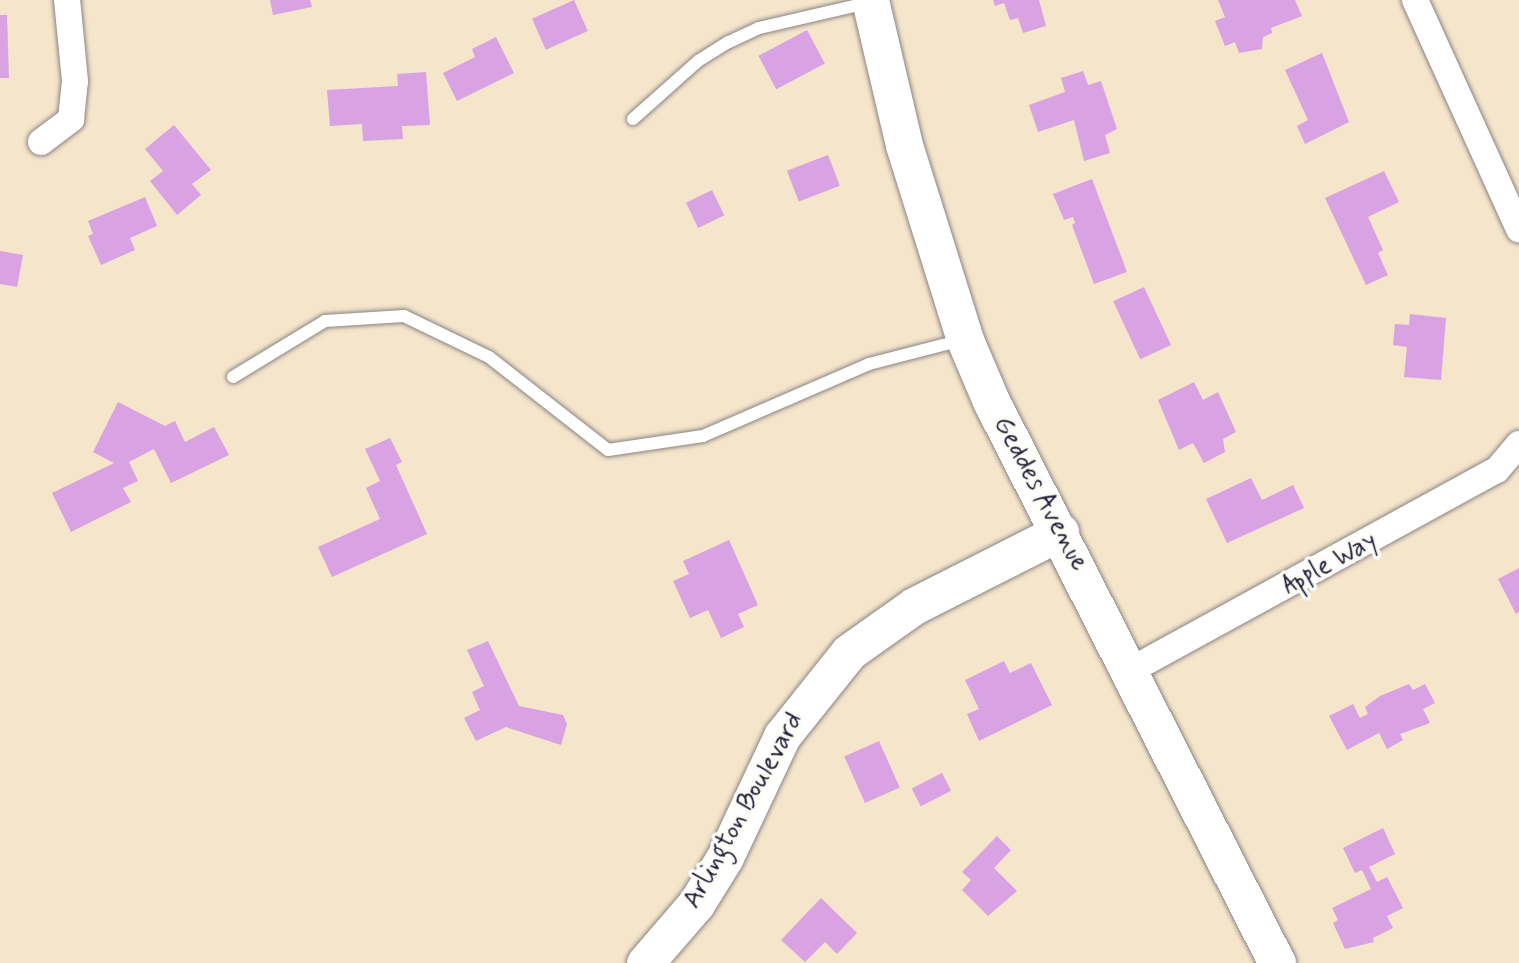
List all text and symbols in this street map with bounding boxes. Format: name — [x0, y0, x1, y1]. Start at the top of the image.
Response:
street label: Geddes Avenue — [987, 412, 1093, 576]
street label: Apple Way — [1275, 525, 1385, 603]
street label: Arlington Boulevard — [678, 710, 810, 912]

